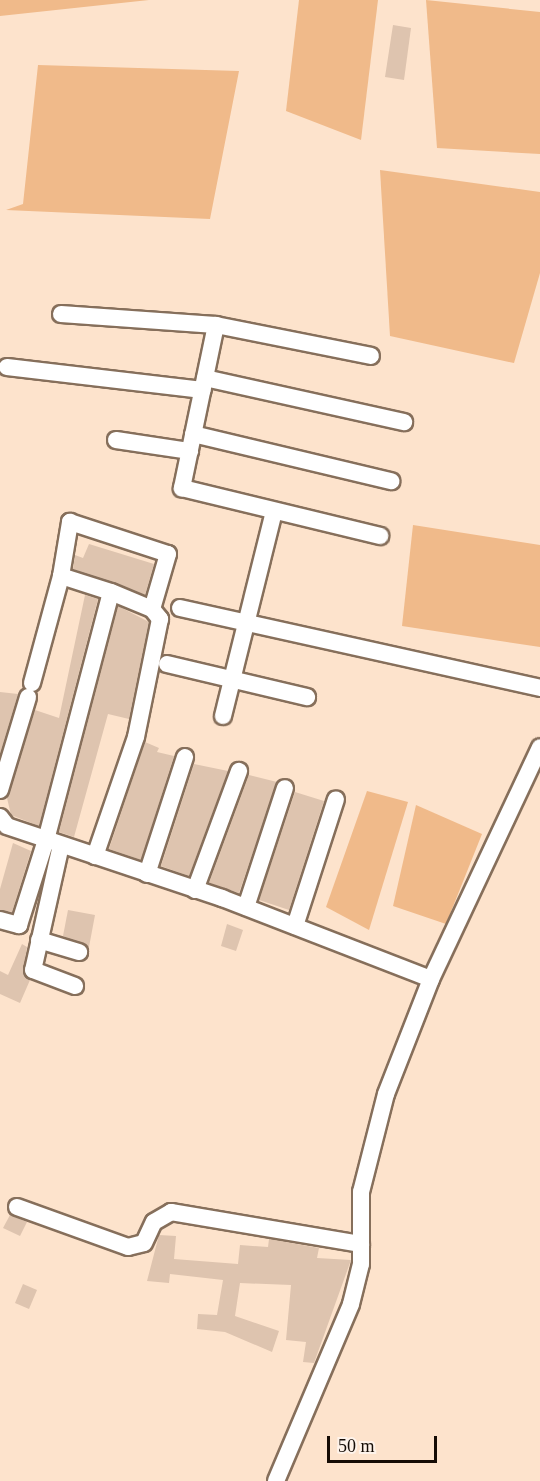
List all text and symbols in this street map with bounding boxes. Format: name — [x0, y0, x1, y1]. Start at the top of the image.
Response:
scale bar — [330, 1424, 440, 1462]
text: 50 m — [338, 1436, 375, 1456]

